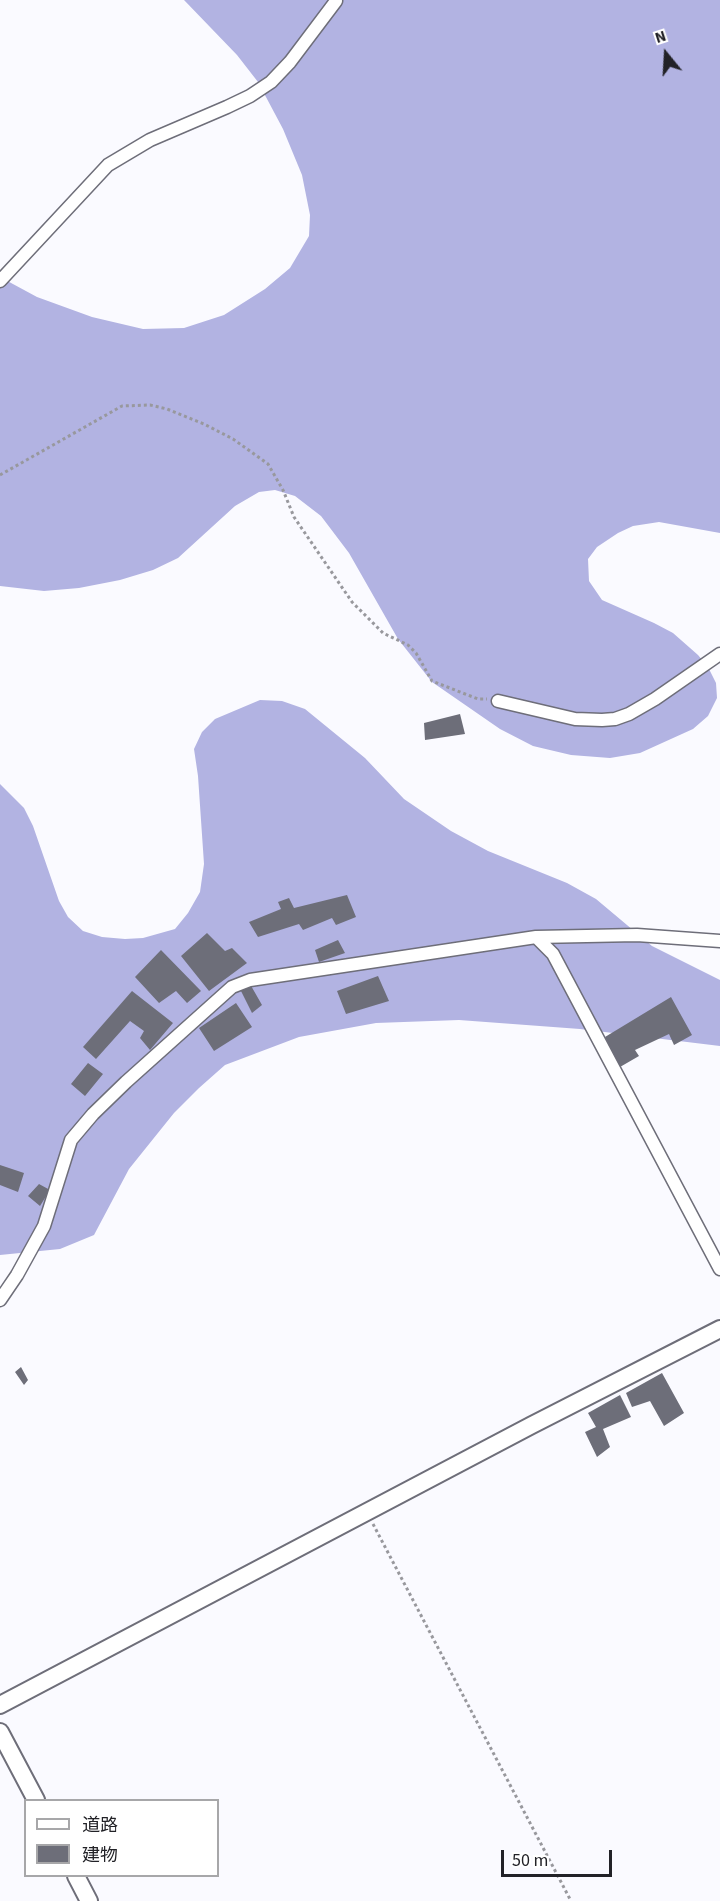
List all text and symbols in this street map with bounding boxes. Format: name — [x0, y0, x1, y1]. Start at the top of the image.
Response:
north arrow — [636, 24, 696, 84]
text: N — [652, 25, 669, 49]
legend — [24, 1799, 219, 1877]
text: 道路 — [82, 1813, 118, 1838]
scale bar — [504, 1838, 615, 1876]
text: 建物 — [82, 1843, 118, 1868]
text: 50 m — [512, 1848, 548, 1873]

